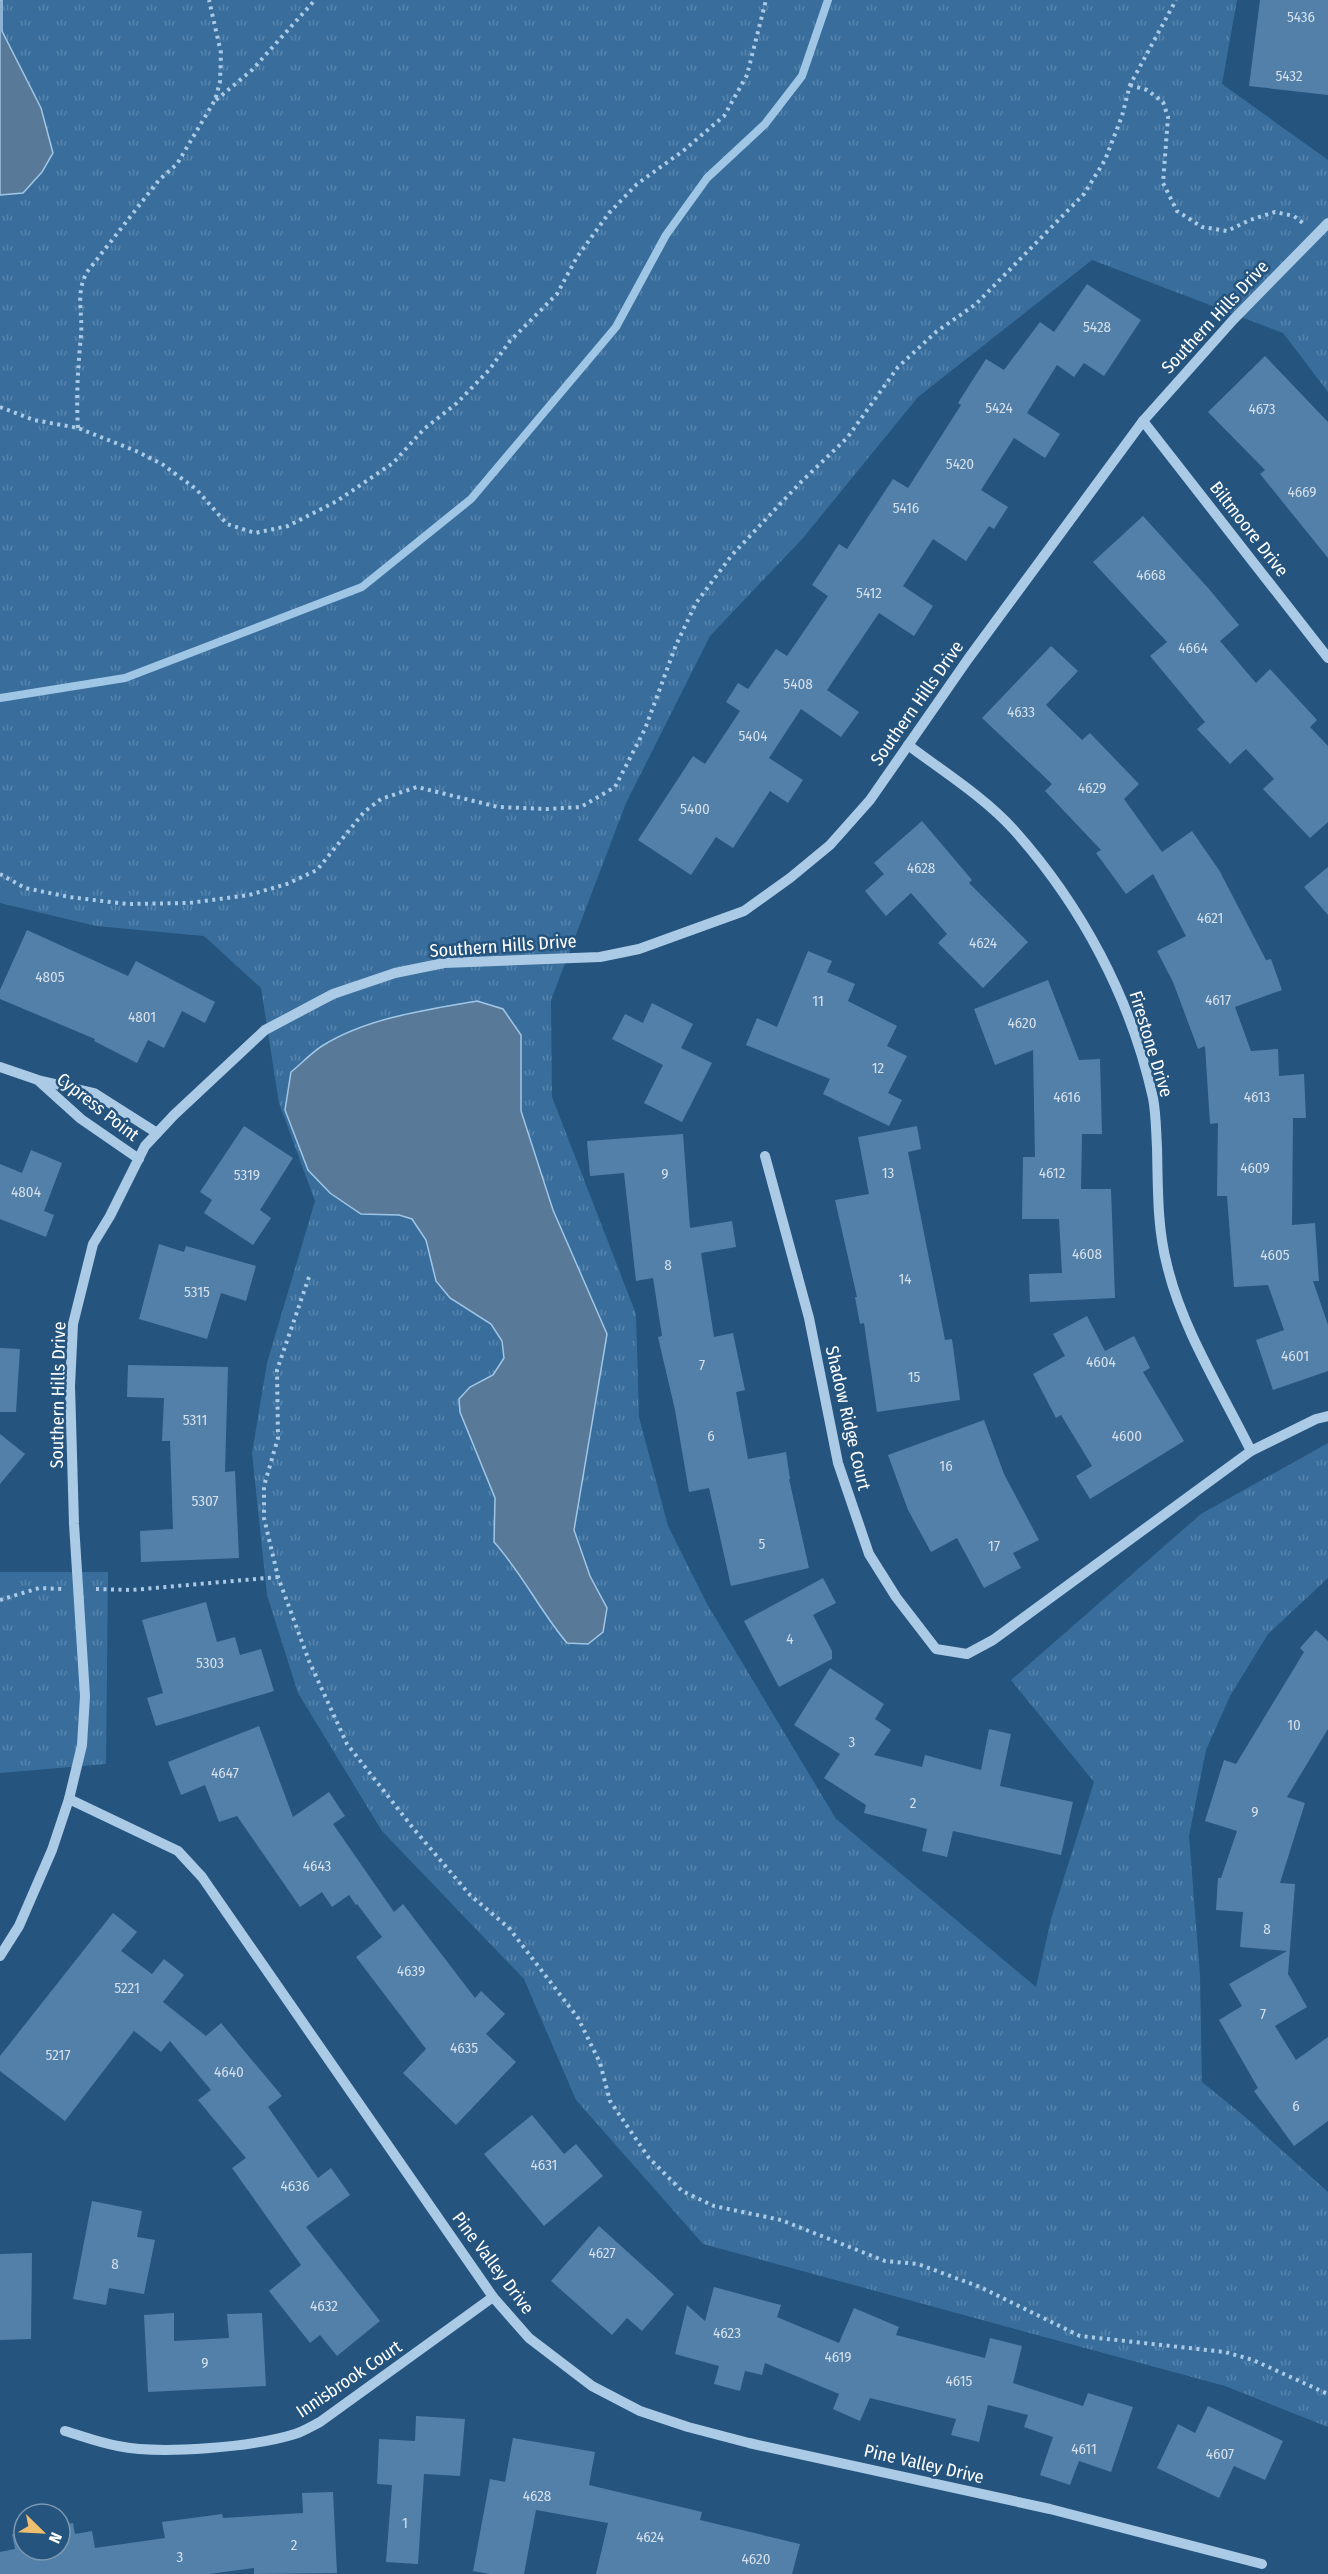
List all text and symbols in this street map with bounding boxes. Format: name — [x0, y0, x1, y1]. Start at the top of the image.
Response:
house number: 5436 — [1287, 8, 1315, 26]
house number: 5432 — [1275, 67, 1303, 85]
street label: Southern Hills Drive — [1157, 256, 1273, 378]
house number: 5428 — [1083, 318, 1111, 336]
house number: 5424 — [985, 399, 1013, 417]
house number: 4673 — [1248, 400, 1276, 418]
house number: 5420 — [946, 455, 974, 473]
street label: Biltmoore Drive — [1205, 477, 1293, 581]
house number: 4669 — [1287, 483, 1317, 501]
house number: 5416 — [893, 499, 919, 517]
house number: 4668 — [1136, 566, 1166, 584]
house number: 5412 — [856, 584, 882, 602]
street label: Southern Hills Drive — [866, 636, 968, 770]
house number: 4664 — [1178, 639, 1208, 657]
house number: 5408 — [783, 675, 813, 693]
house number: 4633 — [1007, 703, 1035, 721]
house number: 5404 — [738, 727, 768, 745]
house number: 4629 — [1078, 779, 1106, 797]
house number: 5400 — [680, 800, 710, 818]
house number: 4628 — [907, 859, 935, 877]
house number: 4621 — [1197, 909, 1223, 927]
street label: Southern Hills Drive — [429, 930, 577, 962]
house number: 4624 — [969, 934, 997, 952]
house number: 4805 — [35, 968, 65, 986]
street label: Firestone Drive — [1124, 988, 1178, 1100]
house number: 4617 — [1205, 991, 1231, 1009]
house number: 11 — [812, 992, 824, 1010]
house number: 4801 — [128, 1008, 156, 1026]
house number: 4620 — [1008, 1014, 1037, 1032]
house number: 12 — [872, 1059, 885, 1077]
street label: Cypress Point — [53, 1068, 144, 1146]
house number: 4616 — [1053, 1088, 1081, 1106]
house number: 4613 — [1244, 1088, 1271, 1106]
house number: 4609 — [1240, 1159, 1270, 1177]
house number: 13 — [882, 1164, 895, 1182]
house number: 4612 — [1039, 1164, 1066, 1182]
house number: 9 — [661, 1165, 669, 1183]
house number: 5319 — [234, 1166, 260, 1184]
house number: 4804 — [11, 1183, 41, 1201]
house number: 4608 — [1072, 1245, 1102, 1263]
house number: 4605 — [1260, 1246, 1290, 1264]
house number: 8 — [664, 1256, 672, 1274]
house number: 14 — [898, 1270, 912, 1288]
house number: 5315 — [184, 1283, 210, 1301]
street label: Southern Hills Drive — [46, 1321, 70, 1469]
street label: Shadow Ridge Court — [821, 1344, 875, 1492]
house number: 4601 — [1281, 1347, 1309, 1365]
house number: 4604 — [1086, 1353, 1116, 1371]
house number: 7 — [699, 1356, 705, 1374]
house number: 15 — [908, 1368, 920, 1386]
house number: 5311 — [183, 1411, 207, 1429]
house number: 6 — [707, 1427, 715, 1445]
house number: 4600 — [1112, 1427, 1142, 1445]
house number: 16 — [939, 1457, 953, 1475]
house number: 5307 — [191, 1492, 219, 1510]
house number: 5 — [759, 1535, 766, 1553]
house number: 17 — [988, 1537, 1000, 1555]
house number: 4 — [786, 1630, 794, 1648]
house number: 5303 — [196, 1654, 224, 1672]
house number: 10 — [1287, 1716, 1301, 1734]
house number: 3 — [849, 1733, 856, 1751]
house number: 4647 — [211, 1764, 239, 1782]
house number: 2 — [910, 1794, 917, 1812]
house number: 9 — [1251, 1803, 1259, 1821]
house number: 4643 — [303, 1857, 331, 1875]
house number: 8 — [1263, 1920, 1271, 1938]
house number: 4639 — [397, 1962, 425, 1980]
house number: 5221 — [114, 1979, 140, 1997]
house number: 7 — [1260, 2005, 1266, 2023]
house number: 4635 — [450, 2039, 478, 2057]
house number: 5217 — [46, 2046, 70, 2064]
house number: 4640 — [214, 2063, 244, 2081]
house number: 6 — [1292, 2097, 1300, 2115]
house number: 4631 — [531, 2156, 557, 2174]
house number: 4636 — [281, 2177, 309, 2195]
street label: Pine Valley Drive — [447, 2208, 539, 2319]
house number: 4627 — [588, 2244, 616, 2262]
house number: 8 — [111, 2255, 119, 2273]
house number: 4632 — [310, 2297, 338, 2315]
house number: 4623 — [713, 2324, 741, 2342]
street label: Innisbrook Court — [292, 2336, 406, 2422]
house number: 4619 — [824, 2348, 852, 2366]
house number: 9 — [201, 2354, 209, 2372]
house number: 4615 — [946, 2372, 972, 2390]
street label: Pine Valley Drive — [862, 2440, 986, 2488]
house number: 4611 — [1071, 2440, 1097, 2458]
house number: 4607 — [1206, 2445, 1234, 2463]
house number: 4628 — [523, 2487, 551, 2505]
north arrow — [12, 2502, 72, 2562]
house number: 1 — [402, 2514, 408, 2532]
house number: 4624 — [636, 2528, 664, 2546]
text: N — [45, 2530, 66, 2546]
house number: 2 — [291, 2536, 298, 2554]
house number: 3 — [177, 2548, 184, 2566]
house number: 4620 — [742, 2550, 771, 2568]

